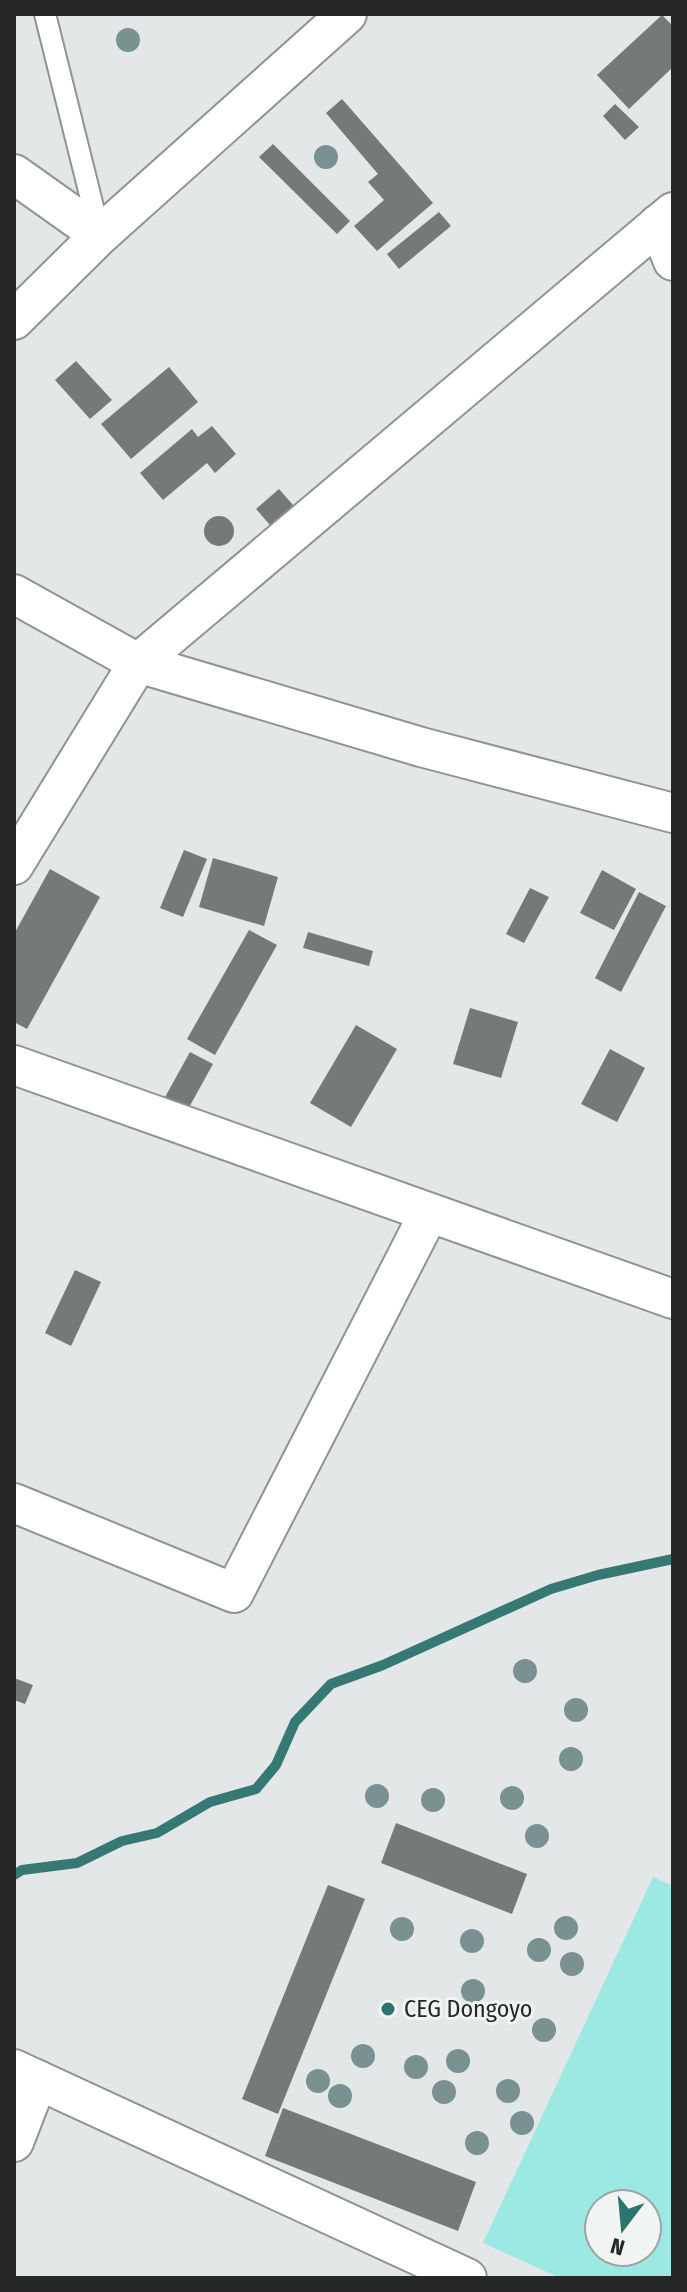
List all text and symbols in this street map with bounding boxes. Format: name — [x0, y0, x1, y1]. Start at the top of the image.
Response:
place label: CEG Dongoyo — [404, 1995, 532, 2023]
marker: CEG Dongoyo — [379, 2000, 397, 2018]
north arrow — [583, 2188, 663, 2268]
text: N — [608, 2232, 628, 2262]

